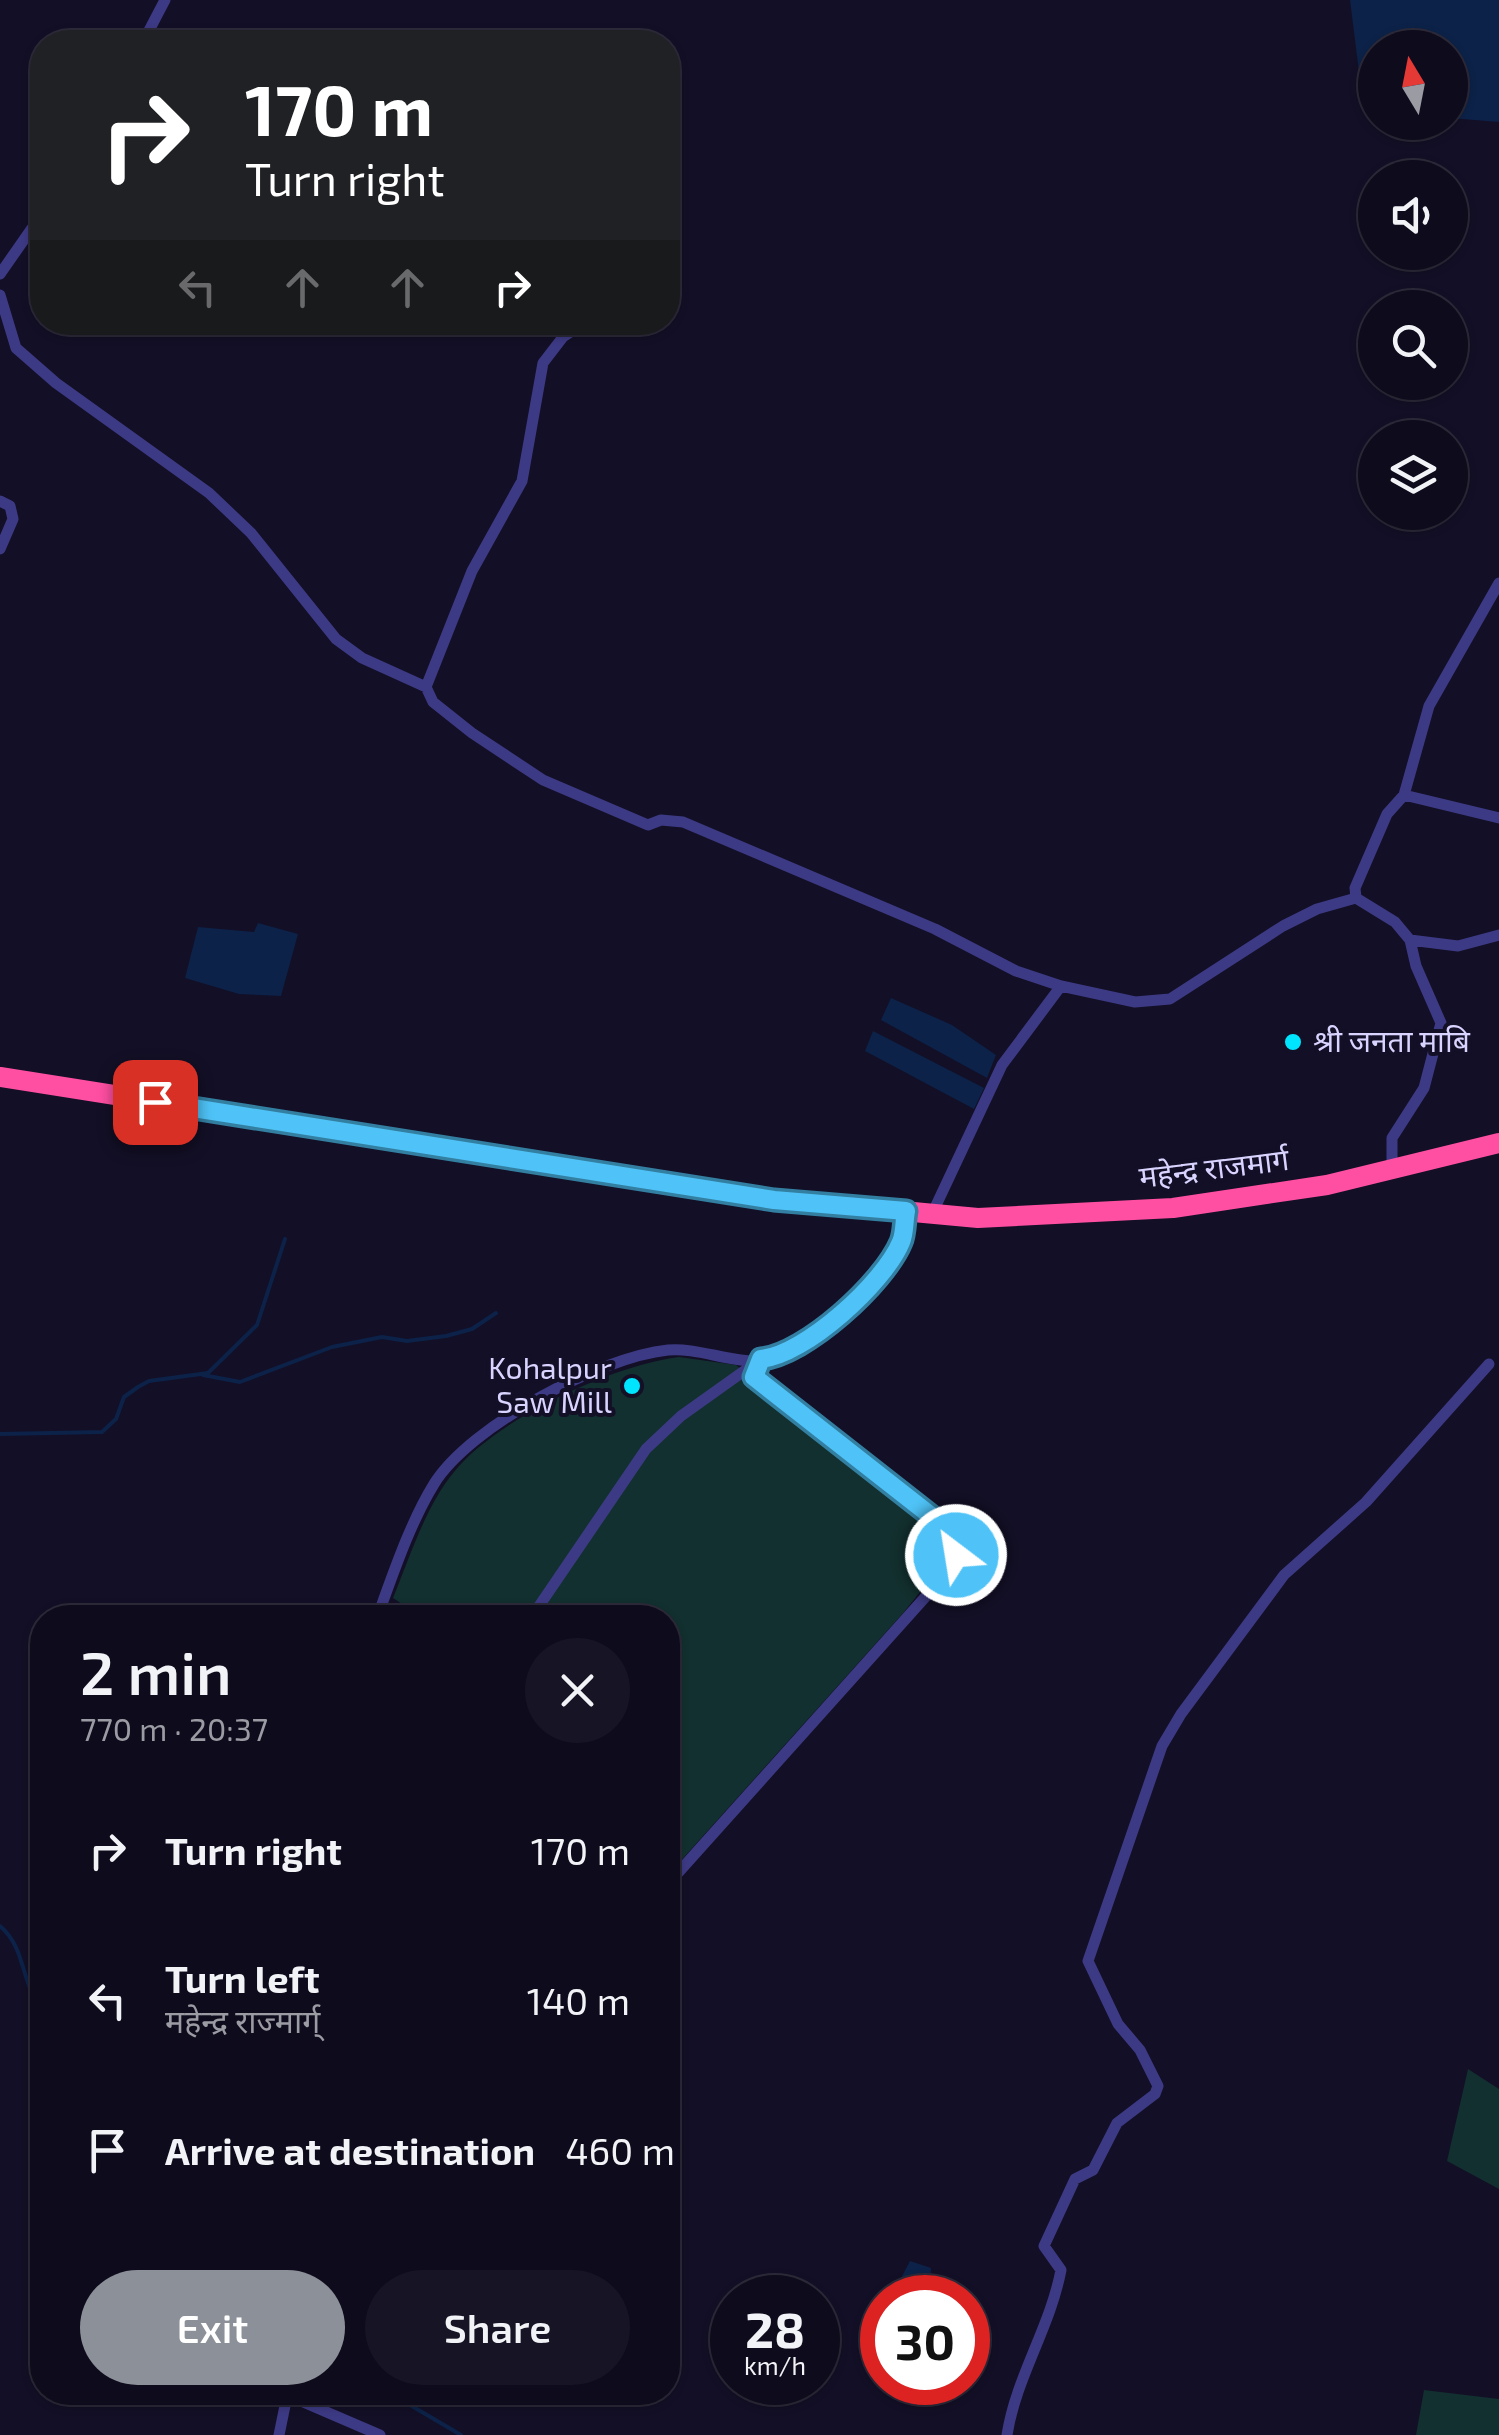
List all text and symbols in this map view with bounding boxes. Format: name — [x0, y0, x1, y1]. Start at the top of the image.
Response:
north arrow — [1358, 30, 1468, 140]
map controls — [1358, 30, 1468, 530]
text: 170 m — [245, 66, 433, 150]
icon: right — [80, 70, 210, 200]
text: Turn right — [245, 151, 445, 205]
button: sound — [1358, 160, 1468, 270]
icon: left — [170, 260, 225, 315]
icon: ahead — [275, 260, 330, 315]
icon: ahead — [380, 260, 435, 315]
icon: right — [485, 260, 540, 315]
button: search — [1358, 290, 1468, 400]
button: layers — [1358, 420, 1468, 530]
place label: श्री जनता माबि — [1313, 1022, 1471, 1058]
marker: श्री जनता माबि — [1282, 1031, 1304, 1053]
pin — [113, 1060, 198, 1145]
icon: arrive — [128, 1075, 183, 1130]
street label: महेन्द्र राजमार्ग — [1137, 1140, 1292, 1194]
place label: Kohalpur Saw Mill — [488, 1349, 612, 1419]
marker: Kohalpur Saw Mill — [621, 1375, 643, 1397]
position arrow — [904, 1503, 1008, 1607]
text: 2 min — [80, 1635, 232, 1707]
button: close — [525, 1638, 630, 1743]
text: 770 m · 20:37 — [80, 1709, 268, 1747]
icon: right — [80, 1823, 135, 1878]
text: Turn right — [165, 1827, 342, 1873]
text: 170 m — [531, 1827, 630, 1873]
text: Turn left — [165, 1955, 320, 2001]
icon: left — [80, 1973, 135, 2028]
text: 140 m — [527, 1977, 630, 2023]
text: महेन्द्र राज्मार्ग् — [165, 2001, 320, 2039]
icon: arrive — [80, 2123, 135, 2178]
text: Arrive at destination — [165, 2127, 535, 2173]
text: 460 m — [565, 2127, 675, 2173]
button: Exit — [80, 2270, 345, 2385]
button: Share — [365, 2270, 630, 2385]
speed limit sign: 30 — [860, 2275, 990, 2405]
text: 28 — [745, 2298, 805, 2358]
text: km/h — [744, 2350, 806, 2380]

